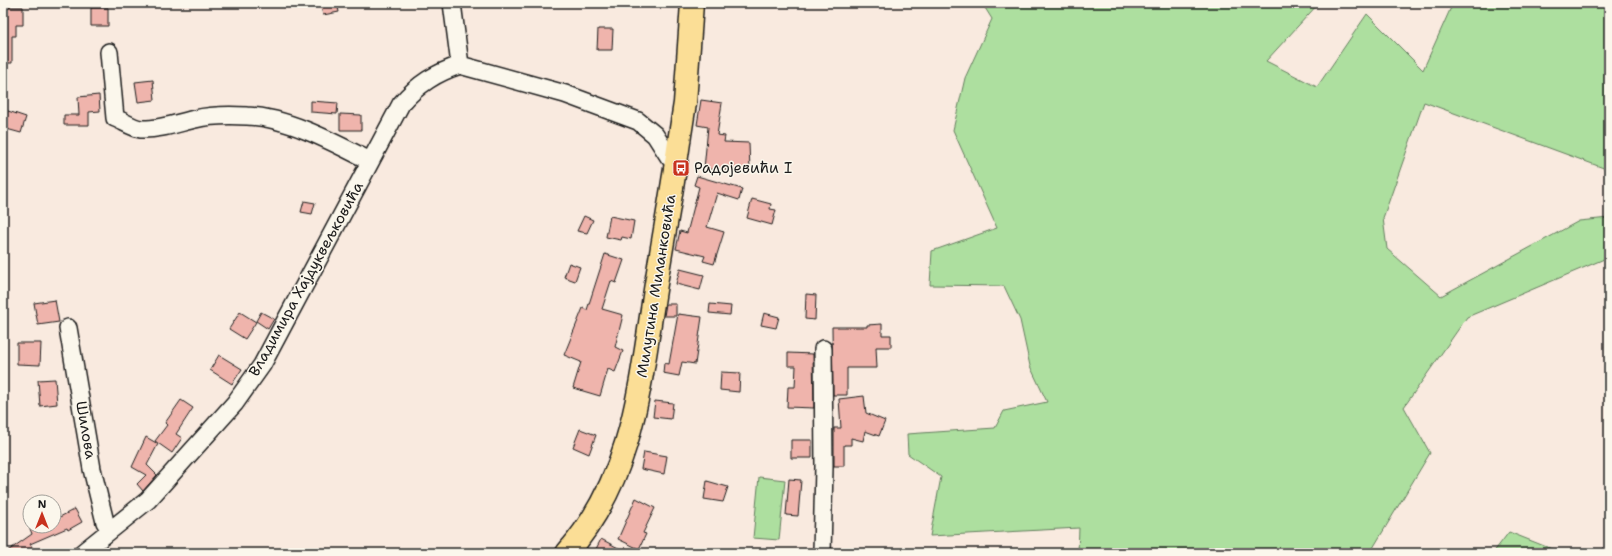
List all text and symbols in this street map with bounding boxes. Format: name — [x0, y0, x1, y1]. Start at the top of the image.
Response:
bus stop icon: Радојевићи I — [671, 158, 691, 178]
place label: Радојевићи I — [694, 158, 792, 178]
street label: Владимира Хајдуквељковића — [244, 178, 368, 380]
street label: Милутина Миланковића — [632, 192, 680, 379]
street label: Шилова — [71, 399, 101, 461]
north arrow — [22, 494, 62, 534]
text: N — [38, 497, 47, 512]

